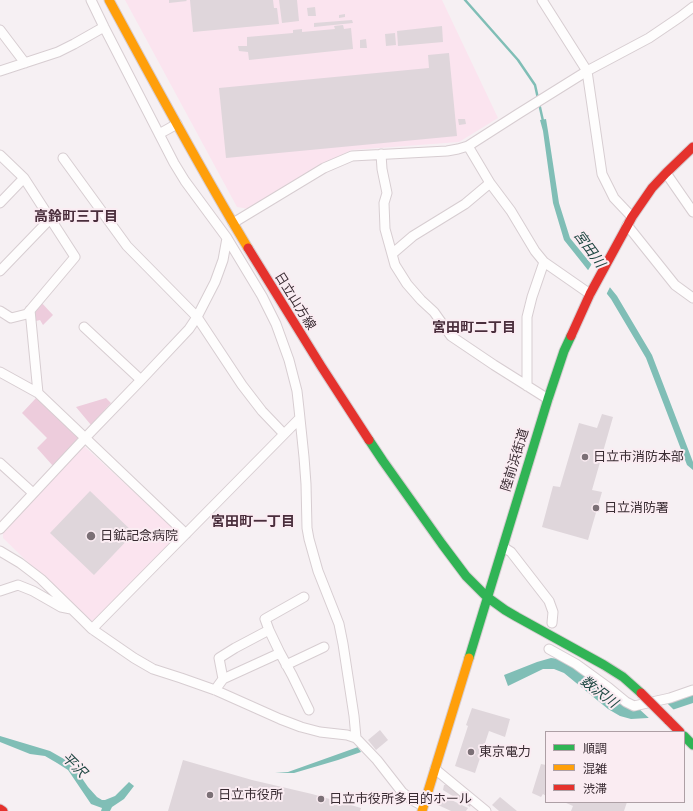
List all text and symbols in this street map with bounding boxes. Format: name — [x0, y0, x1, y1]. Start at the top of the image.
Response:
district label: 高鈴町三丁目 — [34, 209, 118, 225]
water label: 宮田川 — [570, 227, 608, 271]
street label: 日立山方線 — [271, 269, 319, 333]
district label: 宮田町二丁目 — [432, 320, 516, 336]
street label: 陸前浜街道 — [498, 427, 532, 493]
place label: 日立市消防本部 — [593, 449, 684, 465]
marker: 日立市消防本部 — [580, 452, 590, 462]
place label: 日立消防署 — [604, 500, 669, 516]
marker: 日立消防署 — [591, 503, 601, 513]
district label: 宮田町一丁目 — [211, 514, 295, 530]
place label: 日鉱記念病院 — [100, 528, 178, 544]
marker: 日鉱記念病院 — [85, 530, 97, 542]
water label: 数沢川 — [577, 673, 621, 711]
legend — [545, 731, 685, 803]
text: 順調 — [583, 742, 607, 756]
place label: 東京電力 — [479, 744, 531, 760]
marker: 東京電力 — [466, 747, 476, 757]
water label: 平沢 — [58, 749, 90, 781]
text: 混雑 — [583, 762, 607, 776]
text: 渋滞 — [583, 782, 607, 796]
place label: 日立市役所 — [218, 787, 283, 803]
marker: 日立市役所 — [205, 790, 215, 800]
place label: 日立市役所多目的ホール — [329, 791, 472, 807]
marker: 日立市役所多目的ホール — [316, 794, 326, 804]

